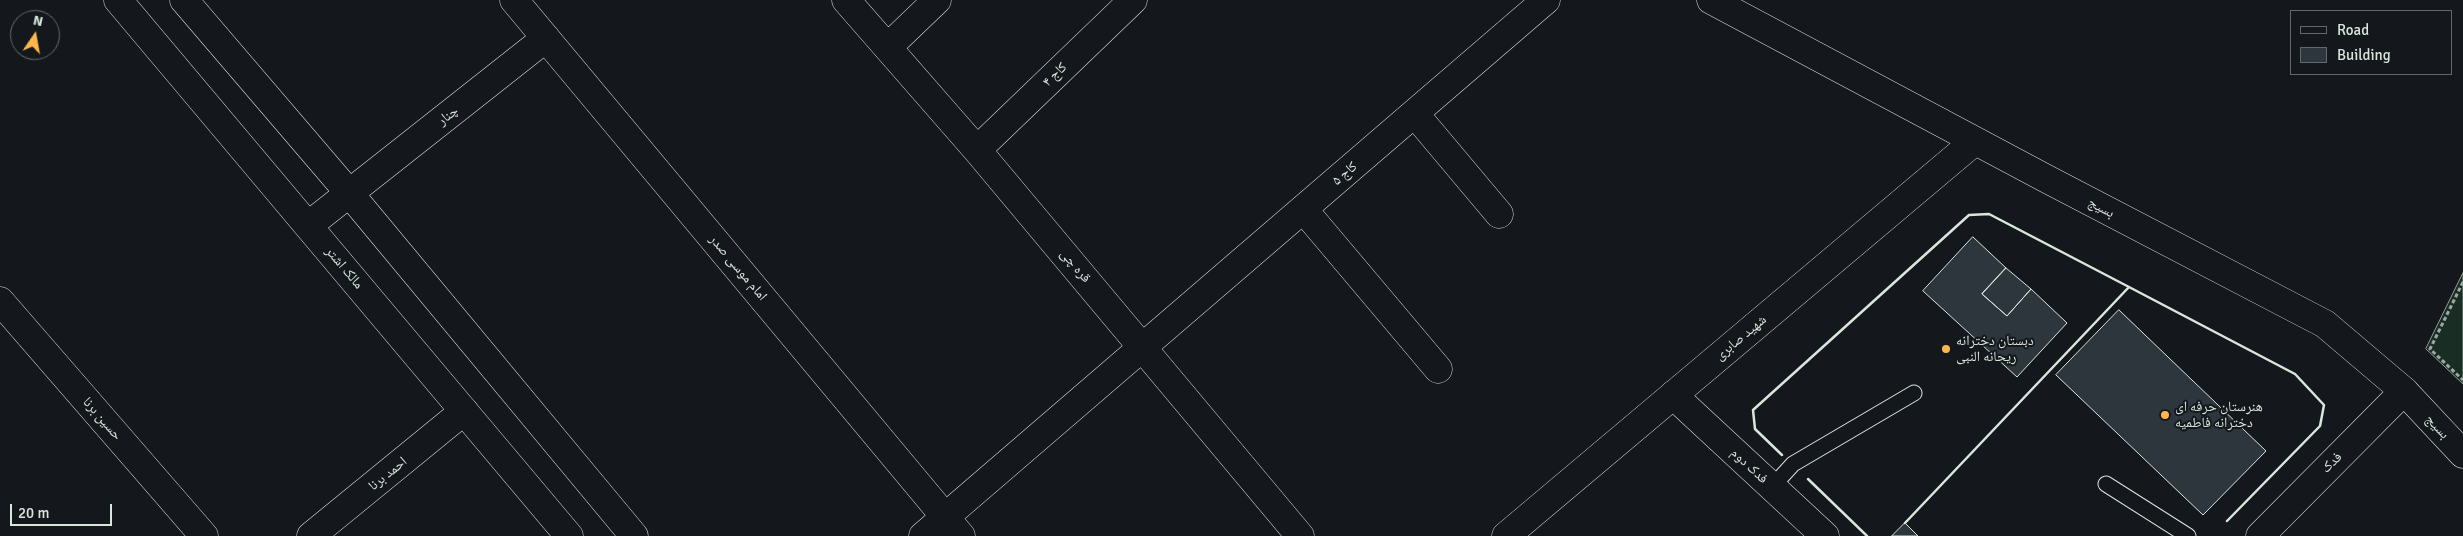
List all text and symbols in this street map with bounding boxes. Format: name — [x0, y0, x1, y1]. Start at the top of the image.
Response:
north arrow — [10, 10, 60, 60]
legend — [2290, 10, 2453, 75]
text: N — [31, 11, 45, 30]
text: Road — [2337, 21, 2369, 39]
text: Building — [2337, 46, 2391, 64]
street label: کاج ۴ — [1039, 59, 1071, 91]
street label: چنار — [434, 103, 462, 129]
street label: کاج ۵ — [1329, 159, 1361, 189]
street label: بسیج — [2085, 194, 2117, 222]
street label: امام موسی صدر — [706, 232, 770, 304]
street label: مالک اشتر — [321, 243, 367, 293]
street label: قره چی — [1056, 246, 1094, 286]
street label: شهید صابری — [1712, 312, 1770, 364]
place label: دبستان دخترانه ریحانه النبی — [1956, 333, 2034, 366]
marker: دبستان دخترانه ریحانه النبی — [1940, 343, 1952, 355]
street label: حسین برنا — [79, 394, 125, 444]
place label: هنرستان حرفه ای دخترانه فاطمیه — [2175, 399, 2263, 432]
marker: هنرستان حرفه ای دخترانه فاطمیه — [2159, 409, 2171, 421]
street label: بسیج — [2421, 411, 2453, 443]
street label: فدک دوم — [1727, 445, 1771, 487]
street label: فدک — [2318, 449, 2346, 477]
street label: احمد برنا — [365, 453, 411, 495]
scale bar — [12, 494, 115, 526]
text: 20 m — [18, 504, 49, 522]

